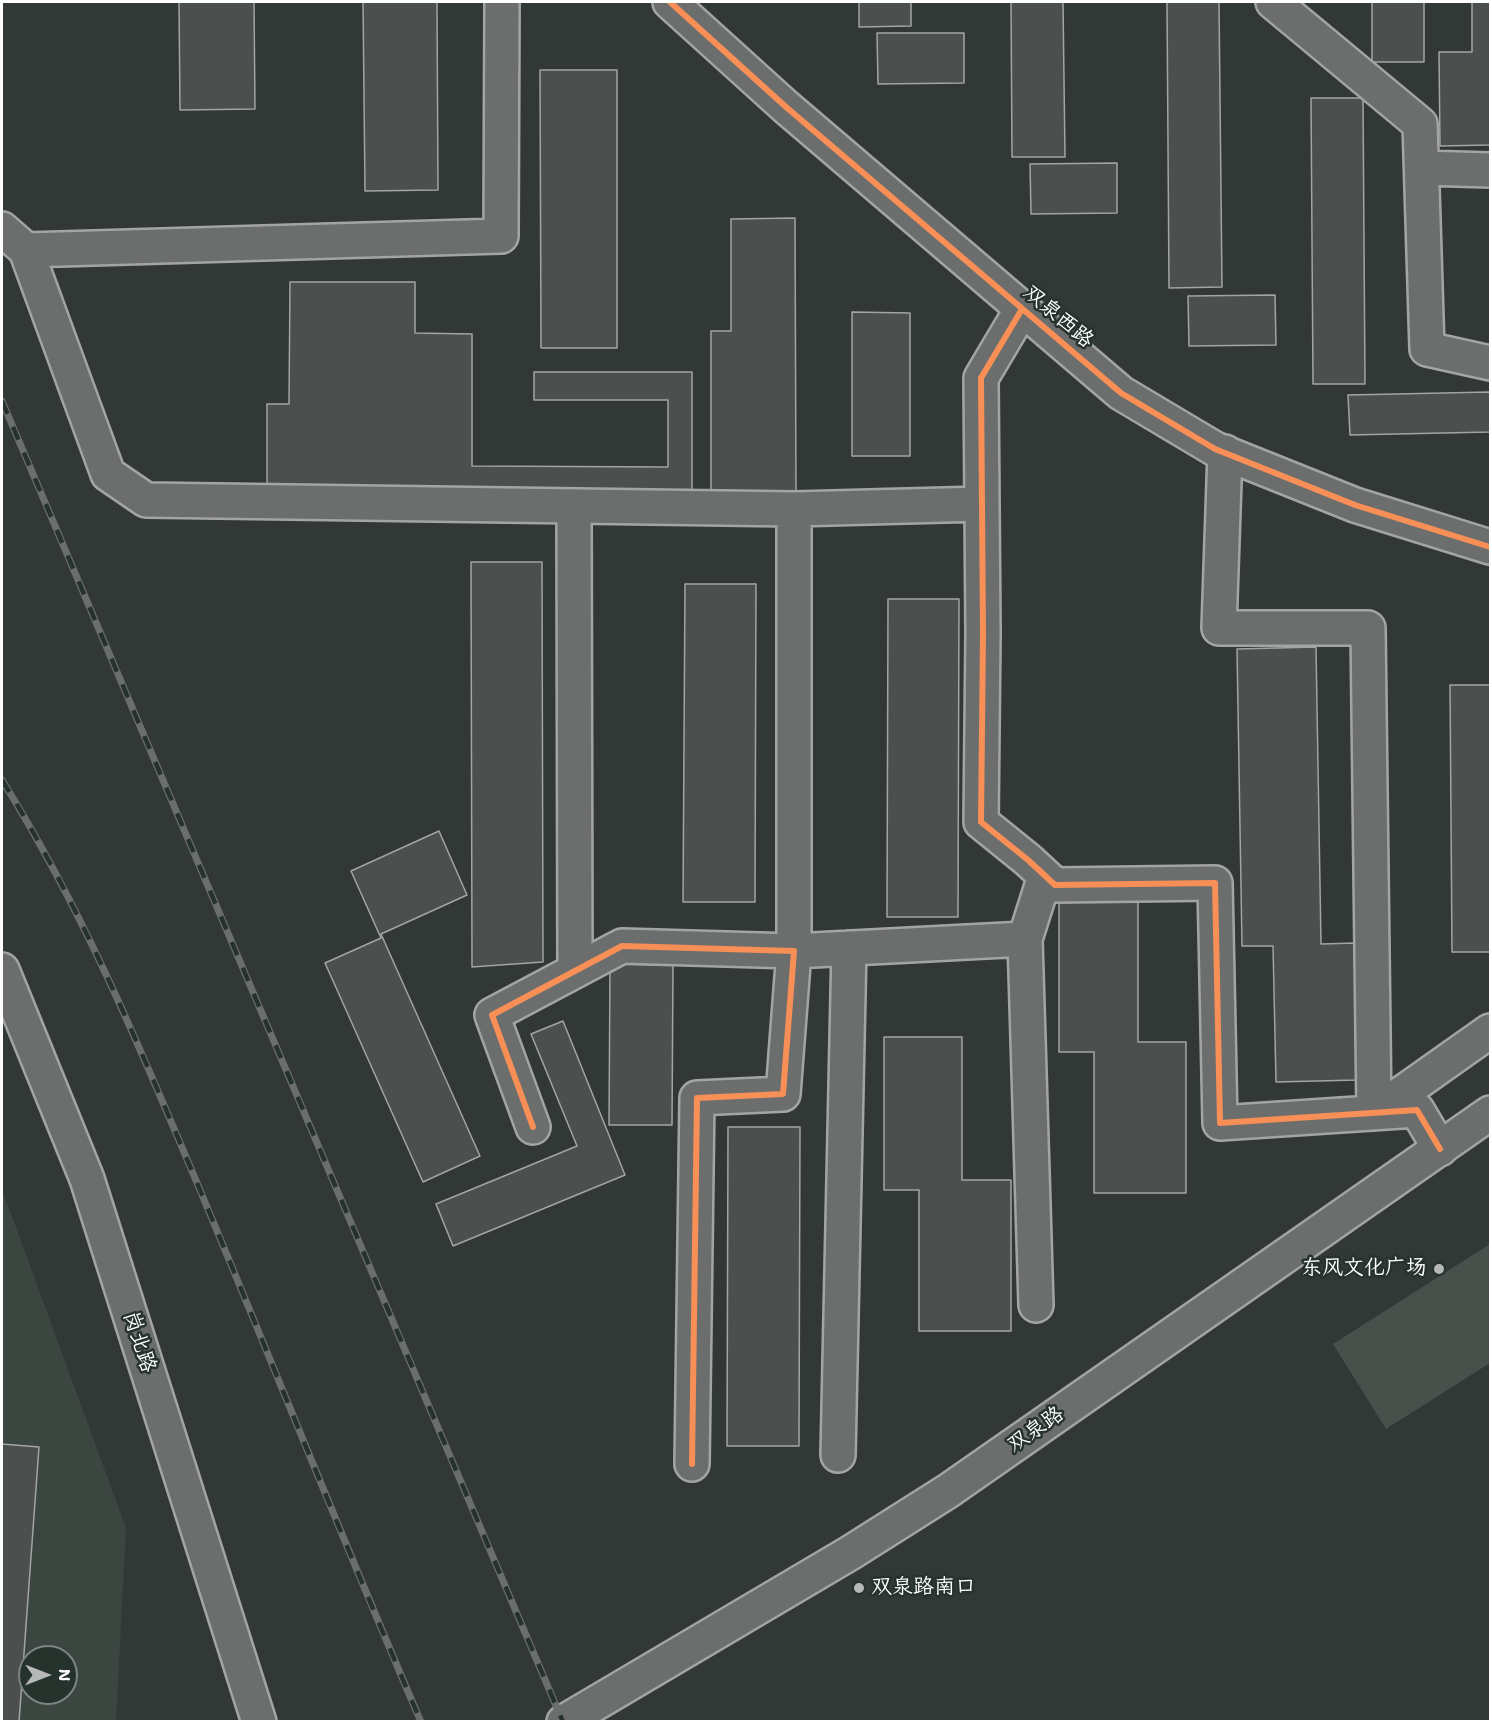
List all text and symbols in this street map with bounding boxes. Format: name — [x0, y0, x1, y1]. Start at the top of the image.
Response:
street label: 双泉西路 — [1018, 280, 1098, 354]
place label: 东风文化广场 — [1301, 1256, 1427, 1282]
marker: 东风文化广场 — [1432, 1262, 1446, 1276]
street label: 岗北路 — [117, 1308, 161, 1376]
street label: 双泉路 — [1003, 1402, 1069, 1458]
place label: 双泉路南口 — [871, 1575, 976, 1601]
marker: 双泉路南口 — [852, 1581, 866, 1595]
north arrow — [18, 1645, 78, 1705]
text: N — [54, 1669, 75, 1681]

